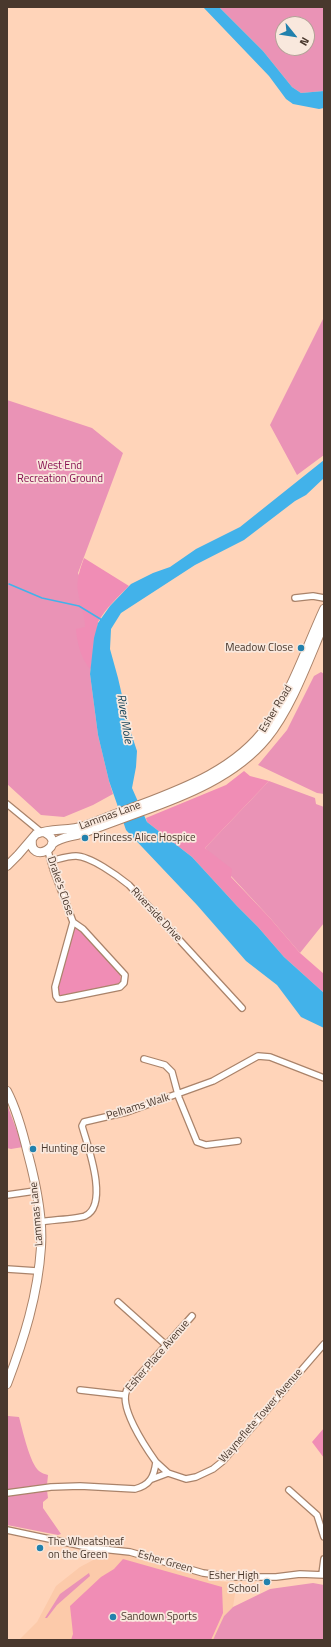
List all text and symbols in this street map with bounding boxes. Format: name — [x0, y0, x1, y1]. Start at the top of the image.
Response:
north arrow — [275, 16, 315, 56]
text: N — [296, 34, 313, 49]
park label: West End Recreation Ground — [17, 459, 103, 485]
place label: Meadow Close — [225, 641, 293, 655]
marker: Meadow Close — [296, 643, 306, 653]
street label: Esher Road — [257, 683, 295, 735]
water label: River Mole — [113, 693, 135, 745]
street label: Lammas Lane — [77, 799, 143, 833]
place label: Princess Alice Hospice — [93, 831, 196, 845]
marker: Princess Alice Hospice — [80, 833, 90, 843]
street label: Drake's Close — [44, 855, 76, 917]
street label: Riverside Drive — [128, 885, 184, 945]
street label: Pelhams Walk — [105, 1091, 171, 1123]
place label: Hunting Close — [41, 1142, 105, 1156]
marker: Hunting Close — [28, 1144, 38, 1154]
street label: Lammas Lane — [28, 1181, 46, 1247]
street label: Esher Place Avenue — [123, 1317, 193, 1395]
street label: Wayneflete Tower Avenue — [217, 1366, 305, 1466]
place label: The Wheatsheaf on the Green — [48, 1535, 124, 1561]
marker: The Wheatsheaf on the Green — [35, 1543, 45, 1553]
street label: Esher Green — [136, 1548, 194, 1576]
place label: Esher High School — [209, 1569, 259, 1595]
marker: Esher High School — [262, 1577, 272, 1587]
place label: Sandown Sports — [121, 1610, 197, 1624]
marker: Sandown Sports — [108, 1612, 118, 1622]

